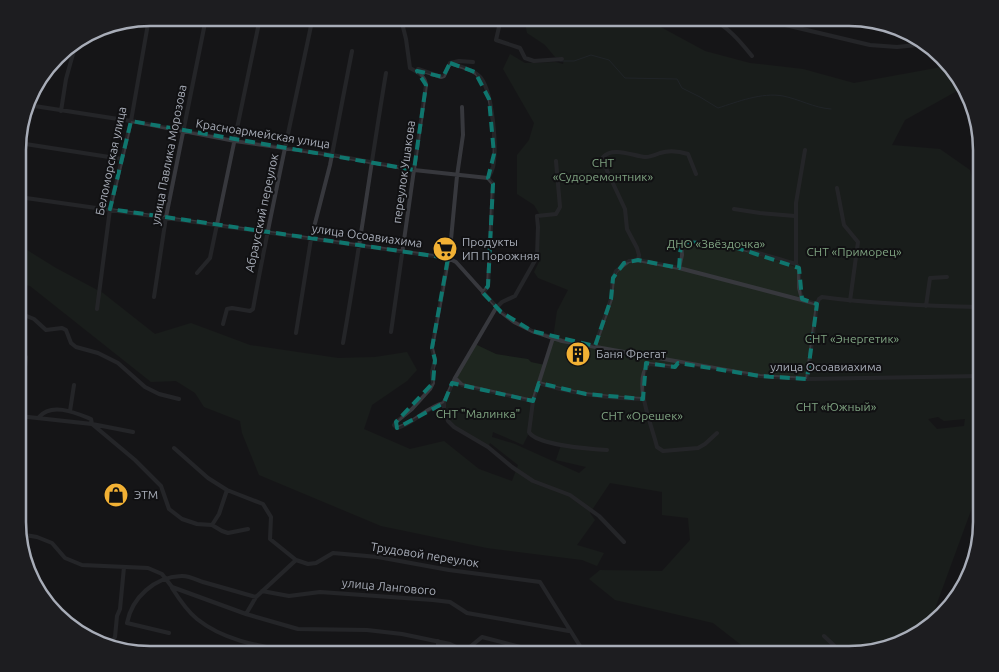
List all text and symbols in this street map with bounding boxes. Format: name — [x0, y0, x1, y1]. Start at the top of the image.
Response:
street label: улица Павлика Морозова — [149, 84, 189, 226]
street label: Беломорская улица — [93, 105, 128, 216]
street label: Красноармейская улица — [195, 116, 331, 151]
street label: переулок Ушакова — [390, 120, 417, 224]
street label: Абраусский переулок — [243, 152, 280, 273]
park label: СНТ «Судоремонтник» — [553, 156, 654, 183]
street label: улица Осоавиахима — [311, 221, 423, 250]
place label: Продукты ИП Порожняя — [462, 235, 540, 262]
supermarket icon: Продукты ИП Порожняя — [432, 236, 458, 262]
park label: ДНО «Звёздочка» — [667, 237, 766, 250]
park label: СНТ «Приморец» — [806, 245, 902, 258]
park label: СНТ «Энергетик» — [805, 332, 900, 345]
building icon: Баня Фрегат — [565, 341, 591, 367]
place label: Баня Фрегат — [596, 347, 667, 360]
street label: улица Осоавиахима — [770, 360, 882, 373]
park label: СНТ «Южный» — [796, 400, 877, 413]
park label: СНТ "Малинка" — [436, 407, 520, 420]
park label: СНТ «Орешек» — [601, 409, 683, 422]
shop icon: ЭТМ — [103, 482, 129, 508]
place label: ЭТМ — [134, 488, 158, 501]
street label: Трудовой переулок — [370, 540, 480, 569]
street label: улица Лангового — [341, 576, 437, 597]

